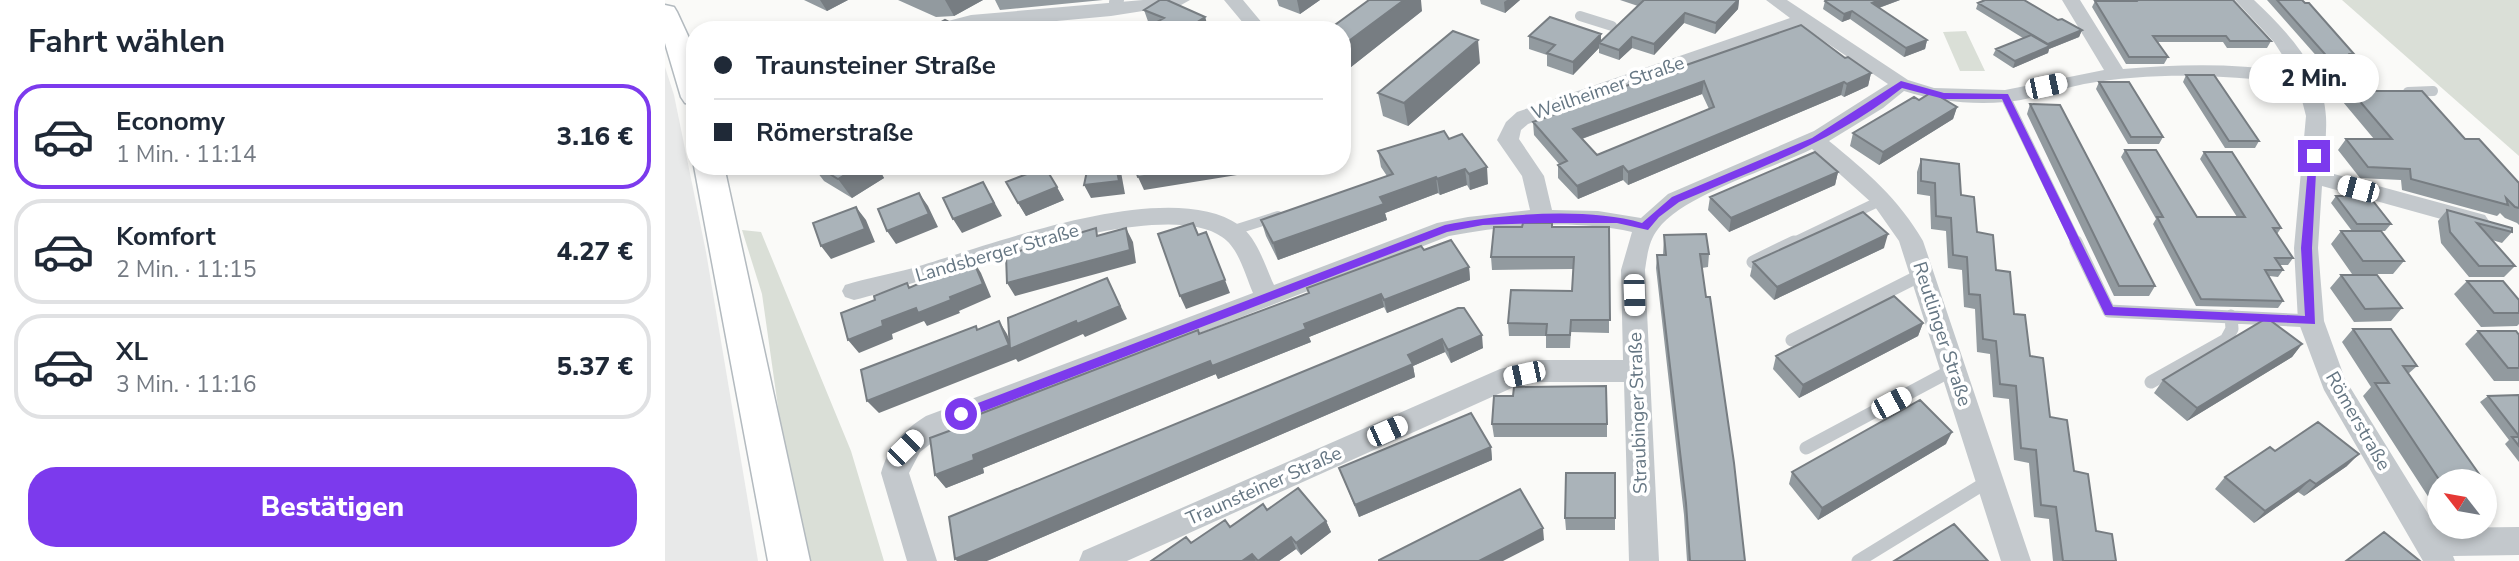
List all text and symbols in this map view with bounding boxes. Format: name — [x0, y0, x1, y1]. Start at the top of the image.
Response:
text: Fahrt wählen — [28, 20, 225, 63]
text: Traunsteiner Straße — [756, 48, 996, 83]
street label: Weilheimer Straße — [1528, 50, 1688, 126]
callout: 2 Min. — [2249, 54, 2379, 104]
text: 2 Min. — [2281, 63, 2347, 94]
car — [2024, 71, 2069, 101]
text: Economy — [116, 104, 225, 139]
icon: car — [32, 105, 95, 168]
text: Römerstraße — [756, 115, 913, 150]
text: 3.16 € — [557, 119, 633, 154]
text: 1 Min. · 11:14 — [116, 139, 257, 170]
route end — [2298, 140, 2330, 172]
car — [2335, 173, 2382, 205]
street label: Landsberger Straße — [912, 217, 1082, 289]
text: Komfort — [116, 219, 216, 254]
icon: car — [32, 220, 95, 283]
text: 4.27 € — [557, 234, 633, 269]
text: 2 Min. · 11:15 — [116, 254, 257, 285]
street label: Reutlinger Straße — [1906, 258, 1978, 410]
car — [1623, 274, 1646, 316]
street label: Straubinger Straße — [1622, 332, 1654, 494]
text: XL — [116, 334, 148, 369]
icon: car — [32, 335, 95, 398]
text: 5.37 € — [557, 349, 633, 384]
car — [1502, 359, 1547, 389]
street label: Römerstraße — [2319, 367, 2397, 475]
text: 3 Min. · 11:16 — [116, 369, 257, 400]
car — [1868, 384, 1915, 422]
route start — [945, 398, 977, 430]
car — [1364, 413, 1411, 449]
car — [883, 426, 928, 470]
street label: Traunsteiner Straße — [1182, 440, 1346, 532]
button: Bestätigen — [28, 467, 637, 547]
north arrow — [2427, 469, 2497, 539]
map controls — [2427, 469, 2497, 539]

